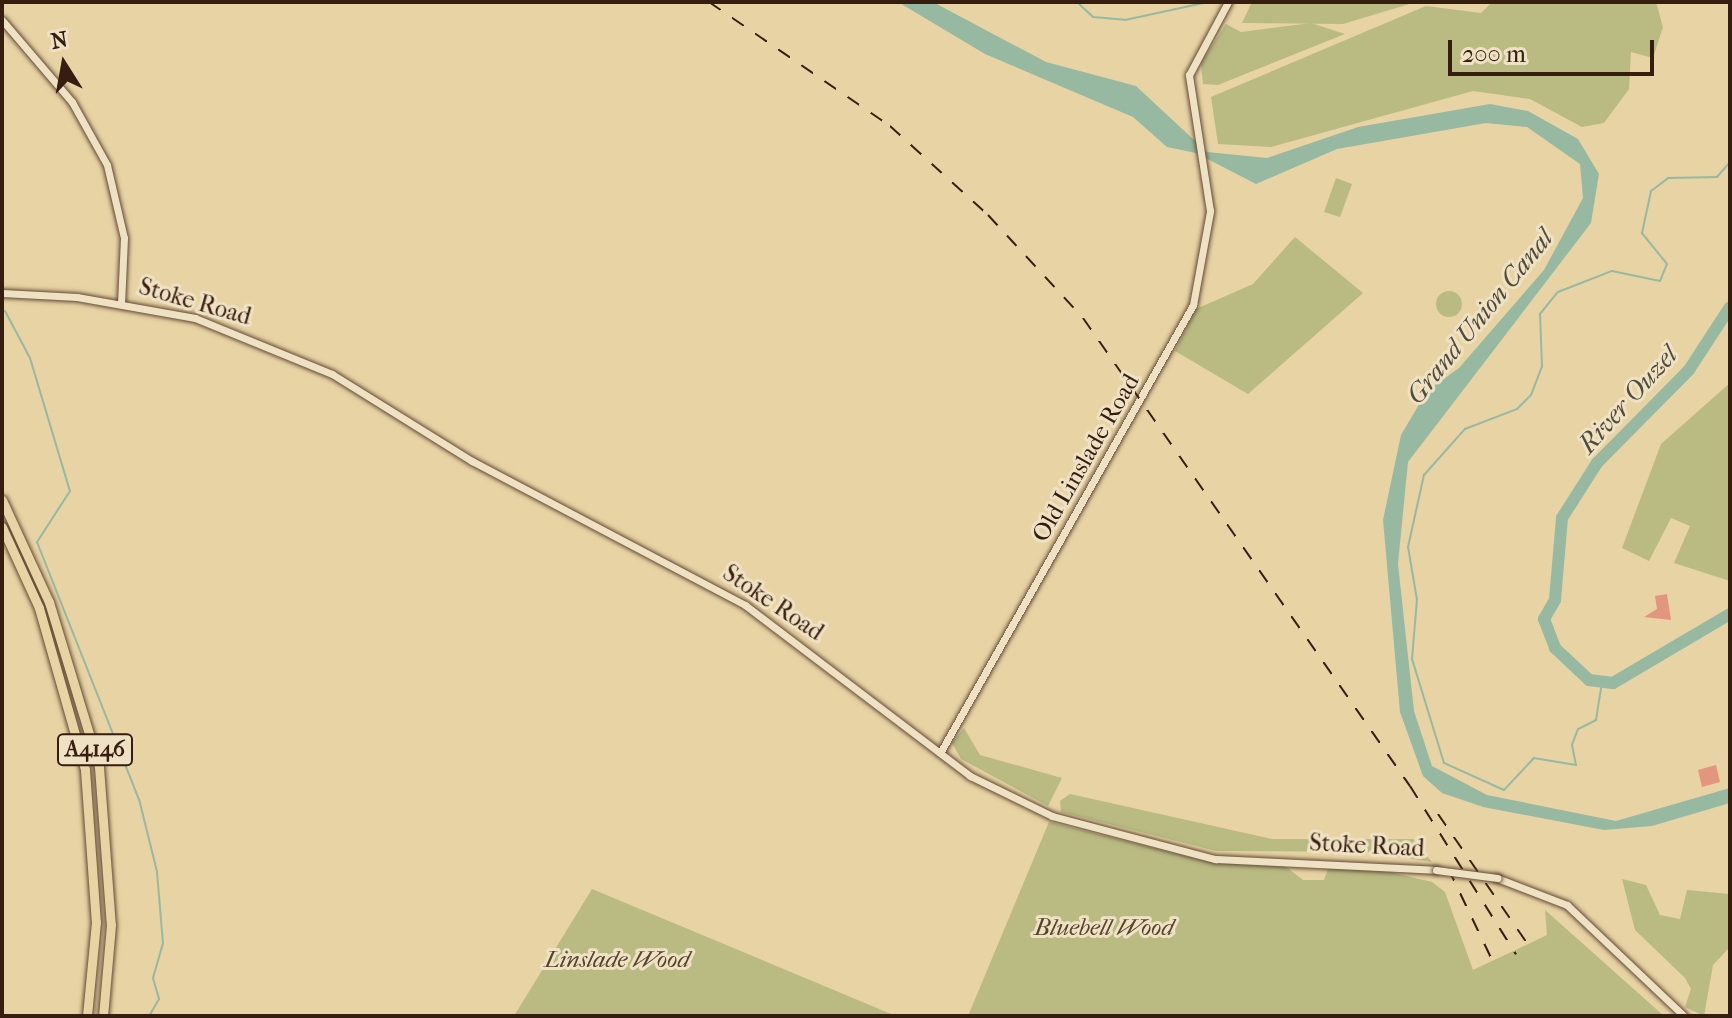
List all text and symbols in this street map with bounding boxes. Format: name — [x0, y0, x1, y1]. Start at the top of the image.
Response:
north arrow — [24, 24, 104, 104]
scale bar — [1452, 24, 1658, 74]
text: N — [49, 26, 70, 55]
text: 200 m — [1462, 40, 1526, 68]
water label: Grand Union Canal — [1400, 224, 1560, 410]
street label: Stoke Road — [136, 272, 254, 332]
water label: River Ouzel — [1572, 340, 1684, 460]
street label: Old Linslade Road — [1026, 369, 1146, 547]
street label: Stoke Road — [717, 559, 829, 647]
road number: A4146 — [55, 732, 135, 768]
street label: Stoke Road — [1309, 829, 1425, 863]
park label: Bluebell Wood — [1034, 914, 1174, 942]
park label: Linslade Wood — [544, 946, 690, 974]

